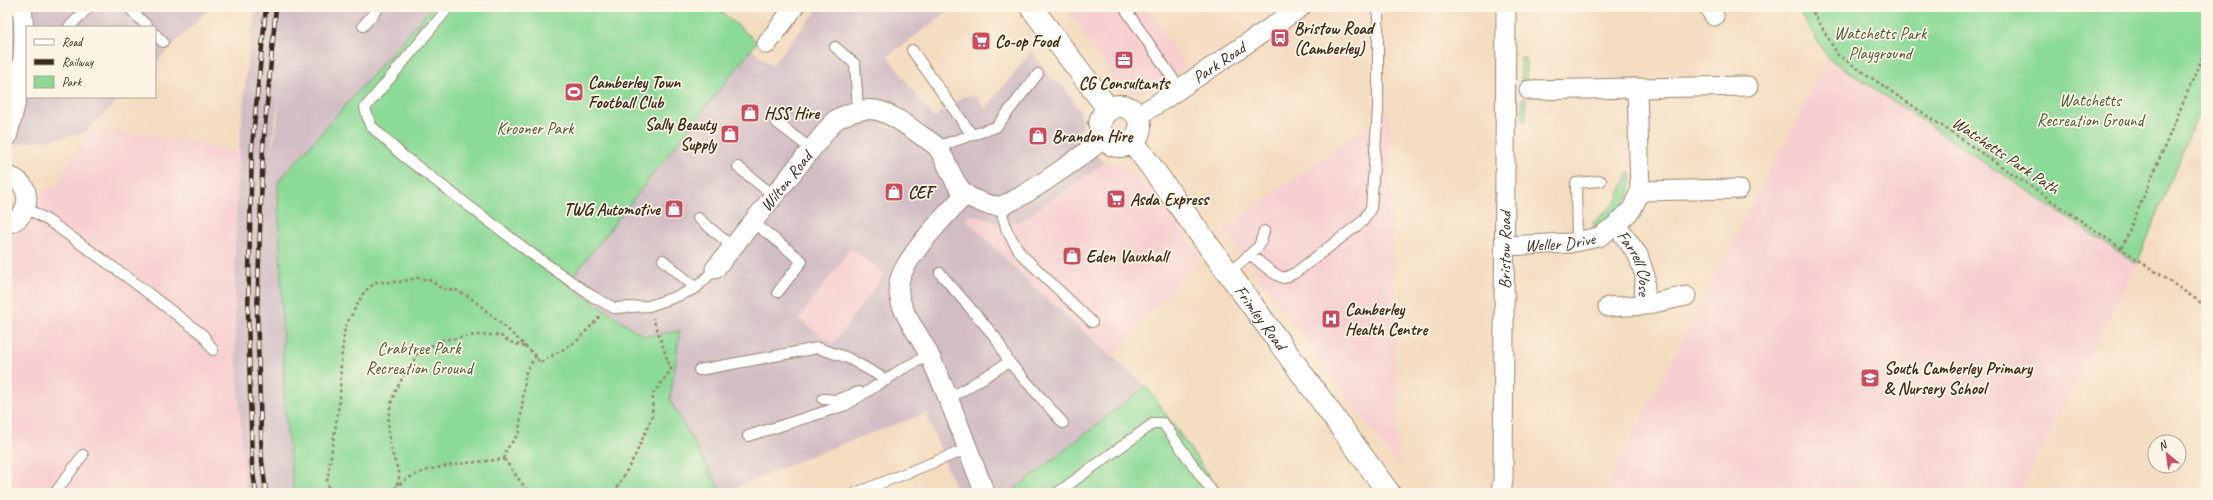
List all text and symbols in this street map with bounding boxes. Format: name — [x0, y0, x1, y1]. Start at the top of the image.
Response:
place label: Bristow Road (Camberley) — [1294, 18, 1376, 59]
park label: Watchetts Park Playground — [1834, 23, 1928, 64]
legend — [26, 26, 156, 98]
bus stop icon: Bristow Road (Camberley) — [1269, 27, 1291, 49]
supermarket icon: Co-op Food — [970, 30, 992, 52]
place label: Co-op Food — [995, 31, 1061, 52]
text: Road — [62, 34, 84, 50]
street label: Park Road — [1189, 36, 1252, 88]
office icon: CG Consultants — [1113, 49, 1135, 71]
text: Railway — [62, 54, 94, 70]
place label: Camberley Town Football Club — [588, 72, 682, 113]
place label: CG Consultants — [1079, 73, 1171, 94]
text: Park — [62, 74, 83, 90]
sports icon: Camberley Town Football Club — [563, 81, 585, 103]
park label: Watchetts Recreation Ground — [2037, 90, 2146, 131]
shop icon: HSS Hire — [739, 102, 761, 124]
place label: HSS Hire — [764, 103, 820, 124]
street label: Watchetts Park Path — [1948, 112, 2064, 200]
place label: Sally Beauty Supply — [645, 114, 718, 155]
park label: Krooner Park — [497, 118, 575, 139]
shop icon: Sally Beauty Supply — [719, 123, 741, 145]
shop icon: Brandon Hire — [1027, 125, 1049, 147]
place label: Brandon Hire — [1052, 126, 1134, 147]
street label: Wilton Road — [756, 145, 818, 216]
shop icon: CEF — [883, 181, 905, 203]
place label: CEF — [908, 182, 937, 203]
supermarket icon: Asda Express — [1105, 188, 1127, 210]
place label: Asda Express — [1130, 189, 1210, 210]
shop icon: TWG Automotive — [663, 198, 685, 220]
place label: TWG Automotive — [564, 199, 661, 220]
street label: Bristow Road — [1494, 208, 1516, 289]
street label: Farrell Close — [1612, 226, 1655, 298]
street label: Weller Drive — [1524, 228, 1598, 256]
shop icon: Eden Vauxhall — [1061, 245, 1083, 267]
place label: Eden Vauxhall — [1086, 246, 1171, 267]
street label: Frimley Road — [1230, 281, 1293, 357]
place label: Camberley Health Centre — [1345, 299, 1429, 340]
hospital icon: Camberley Health Centre — [1320, 308, 1342, 330]
park label: Crabtree Park Recreation Ground — [366, 338, 475, 379]
place label: South Camberley Primary & Nursery School — [1884, 358, 2033, 399]
school or university icon: South Camberley Primary & Nursery School — [1859, 367, 1881, 389]
north arrow — [2147, 434, 2187, 474]
text: N — [2156, 436, 2170, 453]

